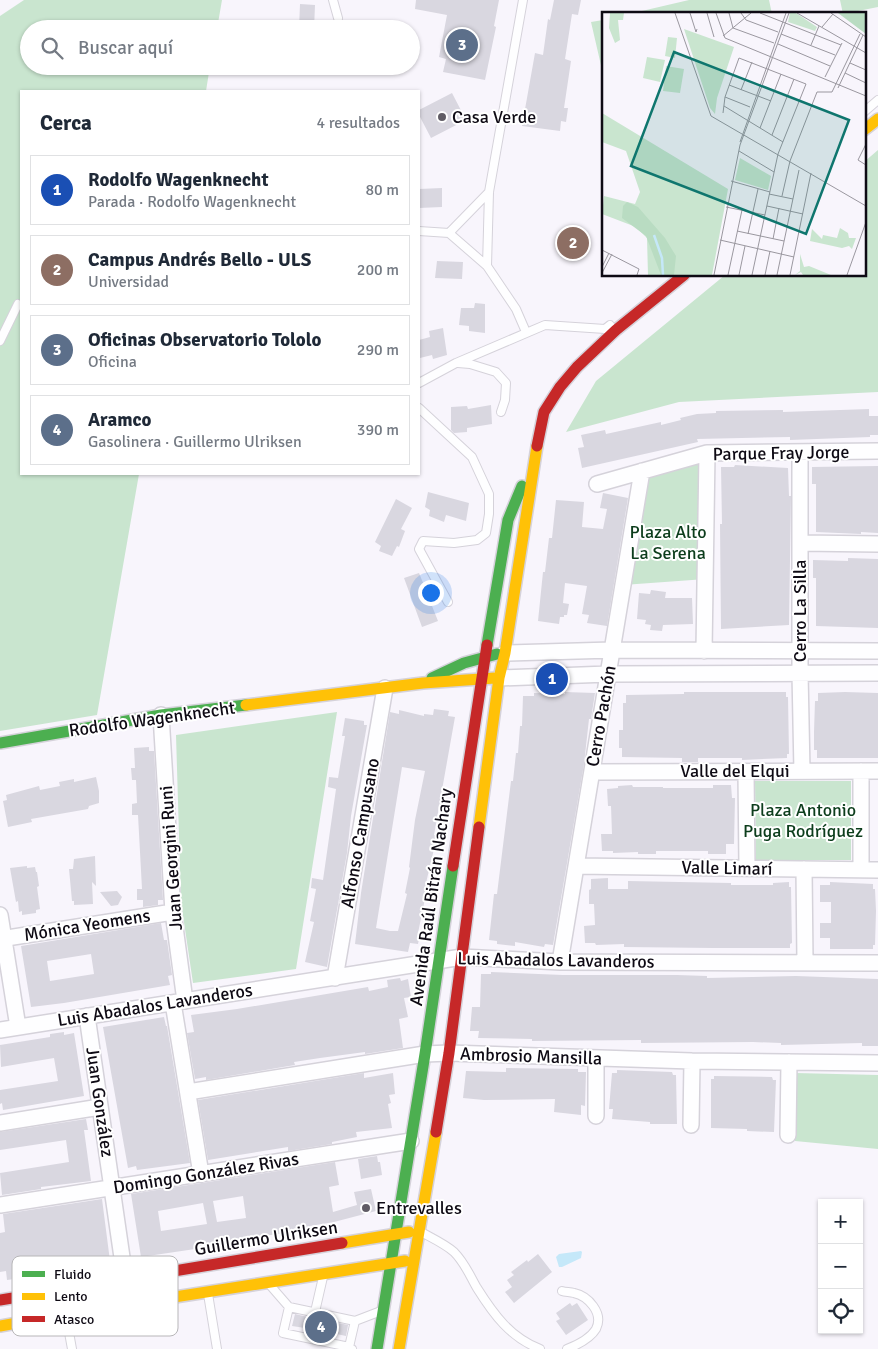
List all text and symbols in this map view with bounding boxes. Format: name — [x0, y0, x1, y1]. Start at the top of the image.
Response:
inset map — [602, 12, 866, 276]
search box — [20, 20, 420, 75]
pin: 3 — [446, 26, 478, 64]
icon: search — [38, 34, 66, 62]
text: Buscar aquí — [78, 36, 173, 60]
place label: Casa Verde — [452, 106, 536, 128]
text: Cerca — [40, 110, 92, 136]
marker: Casa Verde — [436, 111, 448, 123]
text: 4 resultados — [317, 113, 400, 133]
text: Rodolfo Wagenknecht — [88, 168, 269, 192]
text: 1 — [53, 180, 61, 200]
text: 80 m — [365, 180, 399, 200]
text: Parada · Rodolfo Wagenknecht — [88, 192, 296, 212]
pin: 2 — [557, 224, 589, 262]
text: Campus Andrés Bello - ULS — [88, 248, 311, 272]
text: 2 — [53, 260, 61, 280]
text: 200 m — [357, 260, 399, 280]
text: Universidad — [88, 272, 169, 292]
text: Oficinas Observatorio Tololo — [88, 328, 321, 352]
text: 3 — [53, 340, 61, 360]
text: 290 m — [357, 340, 399, 360]
text: Oficina — [88, 352, 137, 372]
text: Aramco — [88, 408, 151, 432]
text: 4 — [53, 420, 61, 440]
text: 390 m — [357, 420, 399, 440]
text: Gasolinera · Guillermo Ulriksen — [88, 432, 302, 452]
street label: Parque Fray Jorge — [712, 441, 850, 465]
park label: Plaza Alto La Serena — [629, 521, 707, 564]
street label: Cerro La Silla — [789, 560, 811, 662]
your location — [418, 580, 444, 606]
pin: 1 — [536, 660, 568, 698]
street label: Cerro Pachón — [581, 664, 621, 768]
street label: Rodolfo Wagenknecht — [67, 696, 237, 742]
street label: Alfonso Campusano — [336, 756, 384, 910]
street label: Valle del Elqui — [680, 760, 790, 782]
street label: Juan Georgini Runi — [155, 785, 187, 931]
street label: Avenida Raúl Bitrán Nachary — [405, 786, 457, 1007]
park label: Plaza Antonio Puga Rodríguez — [743, 799, 863, 842]
street label: Valle Limarí — [681, 856, 773, 880]
street label: Mónica Yeomens — [22, 904, 152, 946]
street label: Luis Abadalos Lavanderos — [457, 947, 655, 973]
street label: Luis Abadalos Lavanderos — [56, 979, 254, 1031]
street label: Ambrosio Mansilla — [459, 1043, 603, 1069]
street label: Juan González — [81, 1046, 119, 1158]
street label: Domingo González Rivas — [112, 1147, 300, 1199]
place label: Entrevalles — [376, 1197, 462, 1219]
map controls — [818, 1199, 863, 1334]
button: + — [818, 1199, 863, 1244]
marker: Entrevalles — [360, 1202, 372, 1214]
street label: Guillermo Ulriksen — [193, 1216, 339, 1260]
button: − — [818, 1244, 863, 1289]
legend — [12, 1256, 178, 1336]
text: Fluido — [54, 1266, 91, 1283]
text: Lento — [54, 1288, 88, 1305]
button: locate — [818, 1289, 863, 1334]
pin: 4 — [305, 1308, 337, 1346]
text: Atasco — [54, 1311, 94, 1328]

